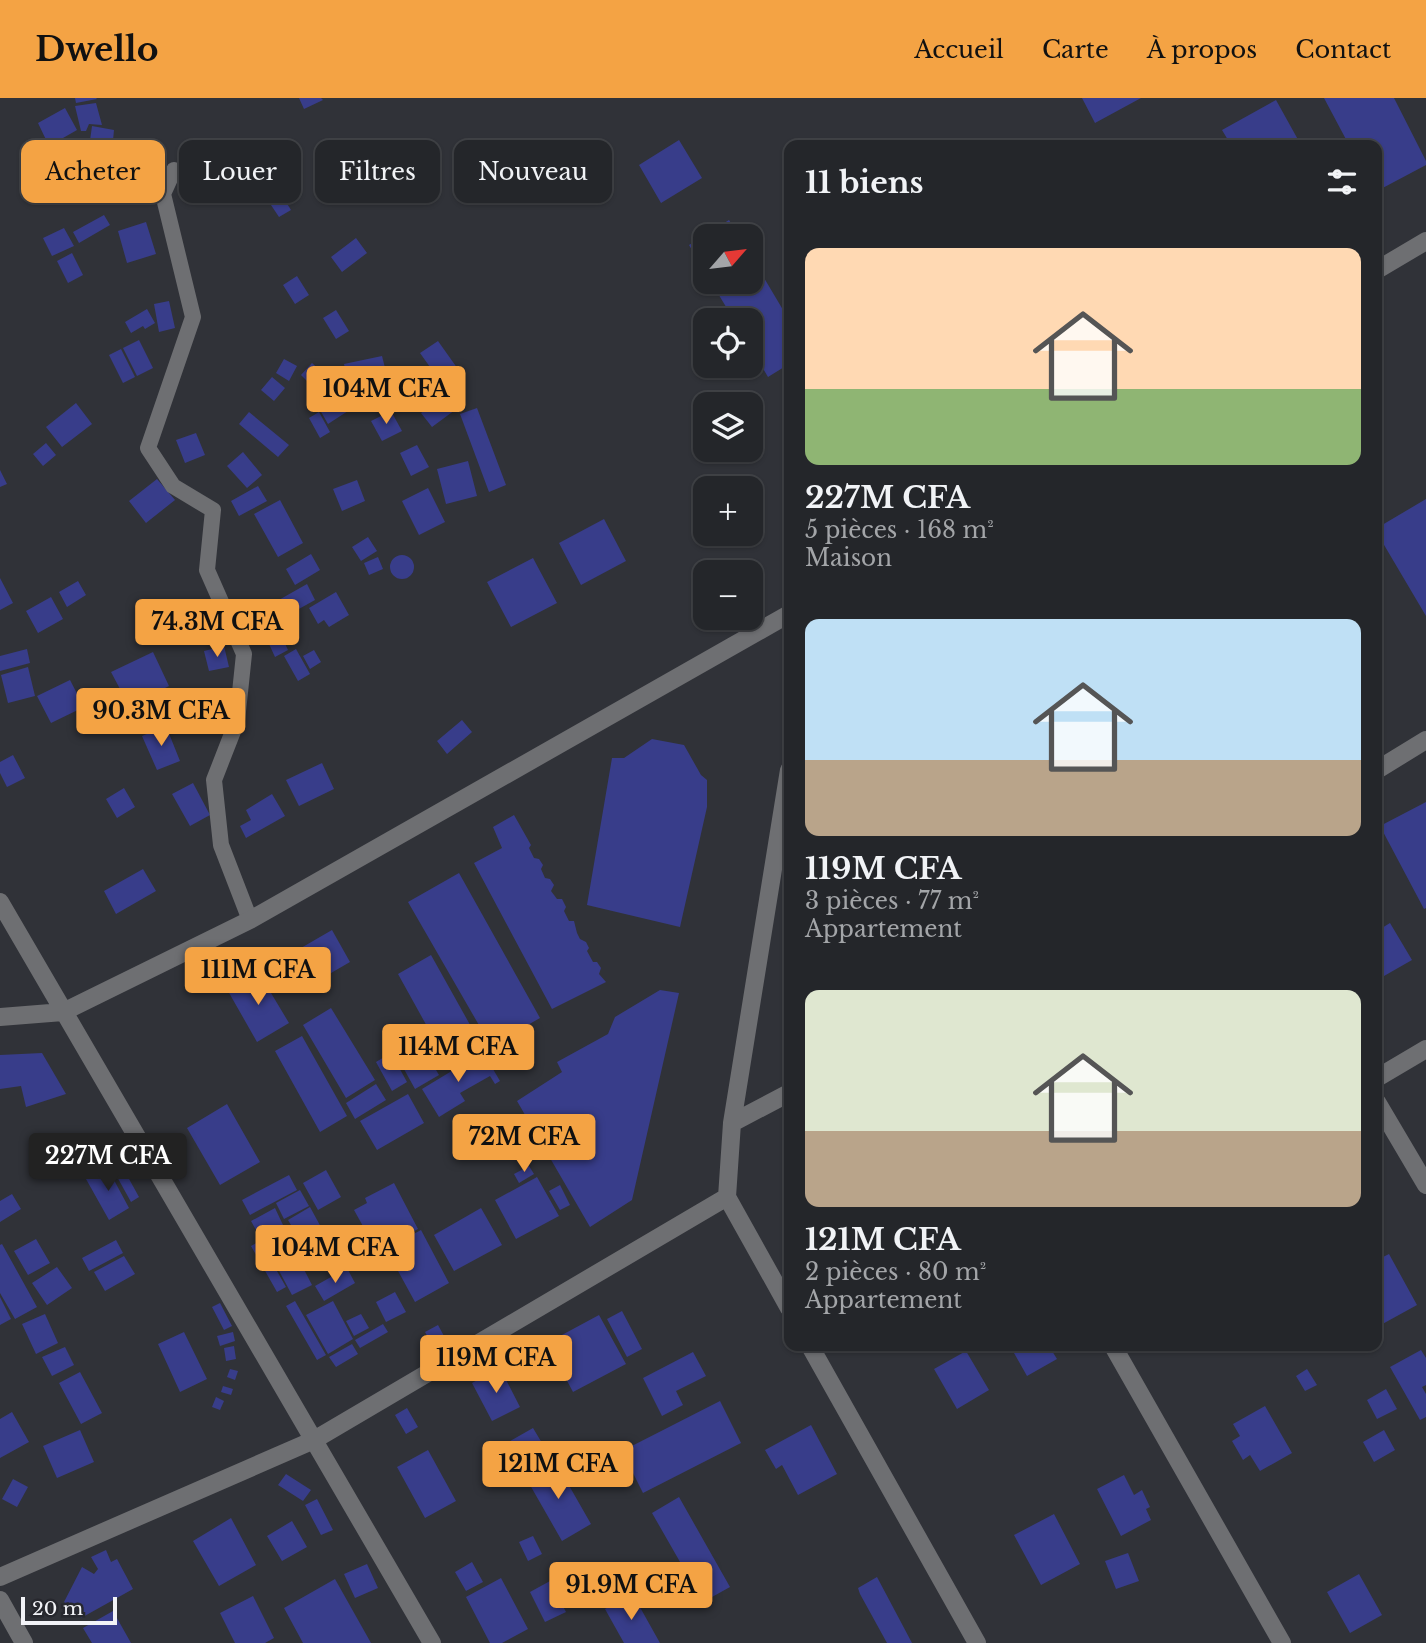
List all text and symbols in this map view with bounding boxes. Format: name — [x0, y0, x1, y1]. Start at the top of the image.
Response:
text: Dwello — [35, 29, 159, 70]
text: Accueil — [914, 35, 1004, 64]
text: Carte — [1042, 35, 1109, 64]
text: À propos — [1147, 35, 1257, 64]
text: Contact — [1295, 35, 1391, 64]
chip: Acheter — [21, 140, 165, 203]
chip: Louer — [179, 140, 301, 203]
chip: Filtres — [315, 140, 440, 203]
chip: Nouveau — [454, 140, 612, 203]
icon: filters — [1323, 163, 1361, 201]
text: 11 biens — [805, 164, 924, 201]
north arrow — [693, 224, 763, 294]
map controls — [693, 224, 763, 630]
icon: home — [1020, 293, 1146, 419]
button: locate — [693, 308, 763, 378]
pin: 104M CFA — [314, 366, 458, 426]
text: 104M CFA — [323, 375, 449, 403]
button: layers — [693, 392, 763, 462]
button: + — [693, 476, 763, 546]
text: 227M CFA — [805, 479, 970, 516]
text: 5 pièces · 168 m² — [805, 516, 994, 544]
text: Maison — [805, 544, 892, 572]
button: − — [693, 560, 763, 630]
pin: 74.3M CFA — [137, 600, 297, 659]
text: 74.3M CFA — [151, 608, 283, 636]
icon: home — [1020, 664, 1146, 790]
pin: 90.3M CFA — [81, 688, 241, 748]
text: 90.3M CFA — [92, 697, 230, 725]
text: 119M CFA — [805, 850, 961, 887]
text: 3 pièces · 77 m² — [805, 887, 979, 915]
text: Appartement — [805, 915, 962, 943]
pin: 111M CFA — [186, 948, 330, 1007]
text: 111M CFA — [201, 956, 315, 984]
pin: 114M CFA — [386, 1024, 530, 1084]
text: 114M CFA — [398, 1033, 518, 1061]
icon: home — [1020, 1035, 1146, 1161]
pin: 72M CFA — [459, 1114, 589, 1174]
text: 72M CFA — [468, 1123, 580, 1151]
pin: 227M CFA — [36, 1134, 180, 1193]
text: 227M CFA — [45, 1142, 171, 1170]
text: 121M CFA — [805, 1221, 961, 1258]
pin: 104M CFA — [263, 1226, 407, 1285]
text: 104M CFA — [272, 1234, 398, 1262]
text: 2 pièces · 80 m² — [805, 1258, 986, 1286]
text: Appartement — [805, 1286, 962, 1314]
pin: 119M CFA — [424, 1336, 568, 1395]
text: 119M CFA — [436, 1344, 556, 1372]
pin: 121M CFA — [486, 1442, 630, 1501]
text: 121M CFA — [498, 1450, 618, 1478]
pin: 91.9M CFA — [551, 1562, 711, 1622]
text: 91.9M CFA — [565, 1571, 697, 1599]
scale bar — [21, 1594, 117, 1626]
text: 20 m — [32, 1597, 83, 1620]

